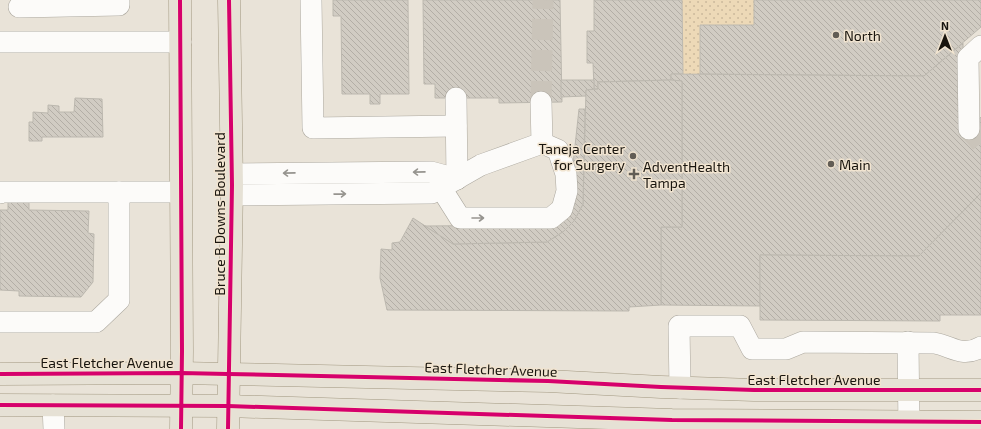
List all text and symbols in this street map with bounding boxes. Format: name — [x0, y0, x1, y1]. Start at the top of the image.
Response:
north arrow — [925, 16, 965, 56]
text: N — [941, 19, 949, 32]
place label: North — [844, 27, 881, 44]
marker: North — [831, 30, 841, 40]
street label: Bruce B Downs Boulevard — [211, 132, 228, 296]
place label: Taneja Center for Surgery — [538, 140, 626, 173]
marker: Taneja Center for Surgery — [628, 151, 638, 161]
place label: Main — [839, 156, 871, 173]
place label: AdventHealth Tampa — [643, 158, 730, 191]
marker: Main — [826, 159, 836, 169]
one-way arrow — [413, 168, 426, 176]
marker: AdventHealth Tampa — [628, 168, 640, 180]
one-way arrow — [283, 169, 296, 177]
one-way arrow — [333, 190, 346, 198]
one-way arrow — [471, 214, 484, 222]
street label: East Fletcher Avenue — [40, 354, 174, 371]
street label: East Fletcher Avenue — [424, 358, 558, 380]
street label: East Fletcher Avenue — [747, 371, 881, 388]

